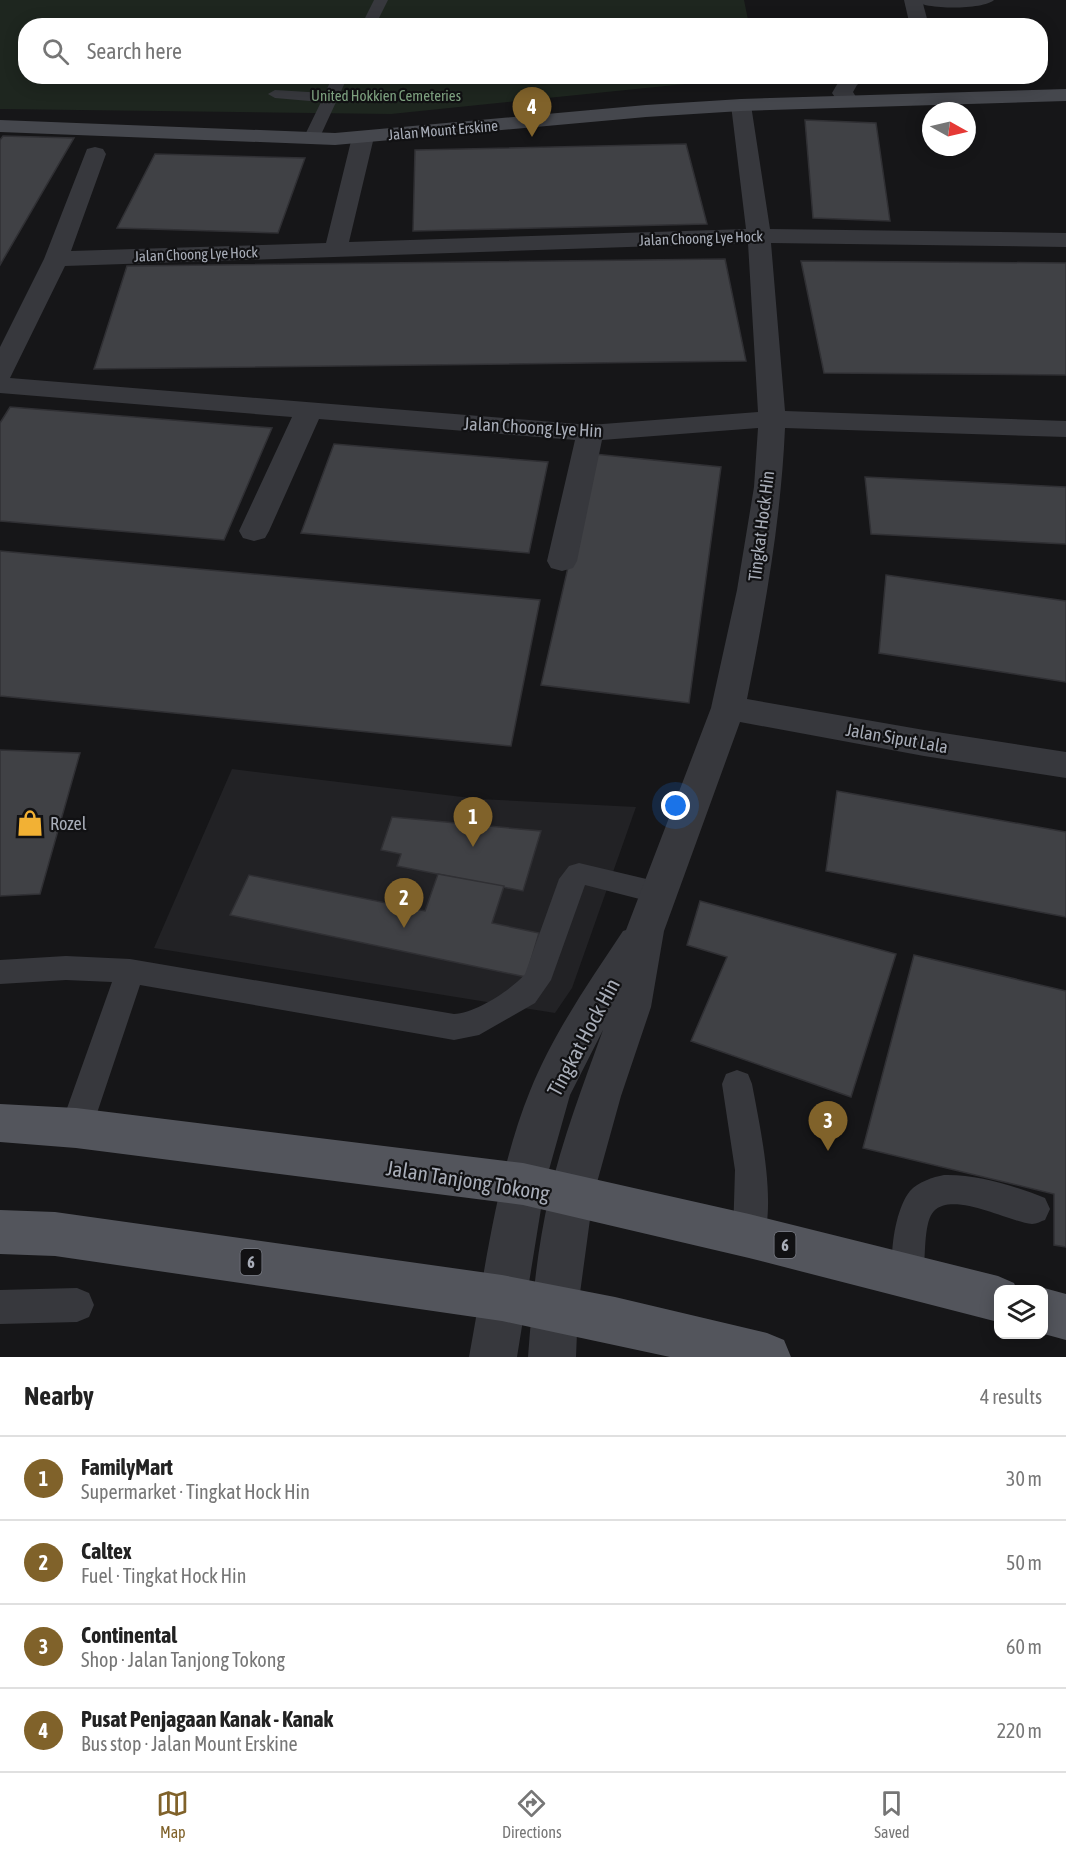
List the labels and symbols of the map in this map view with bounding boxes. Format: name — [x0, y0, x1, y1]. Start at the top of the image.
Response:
park label: United Hokkien Cemeteries — [311, 87, 461, 104]
pin: 4 — [512, 88, 552, 137]
north arrow — [922, 102, 976, 156]
street label: Jalan Mount Erskine — [388, 117, 499, 143]
street label: Jalan Choong Lye Hock — [639, 227, 764, 249]
street label: Jalan Choong Lye Hock — [134, 243, 259, 265]
street label: Jalan Choong Lye Hin — [463, 413, 603, 441]
street label: Tingkat Hock Hin — [744, 469, 778, 583]
street label: Jalan Siput Lala — [844, 719, 950, 757]
your location — [661, 791, 690, 820]
pin: 1 — [454, 798, 492, 847]
shop icon: Rozel — [15, 808, 45, 838]
place label: Rozel — [50, 813, 87, 834]
pin: 2 — [384, 878, 424, 928]
street label: Tingkat Hock Hin — [542, 974, 624, 1100]
pin: 3 — [808, 1102, 848, 1151]
street label: Jalan Tanjong Tokong — [385, 1155, 551, 1205]
road number: 6 — [774, 1232, 796, 1258]
road number: 6 — [240, 1249, 262, 1275]

